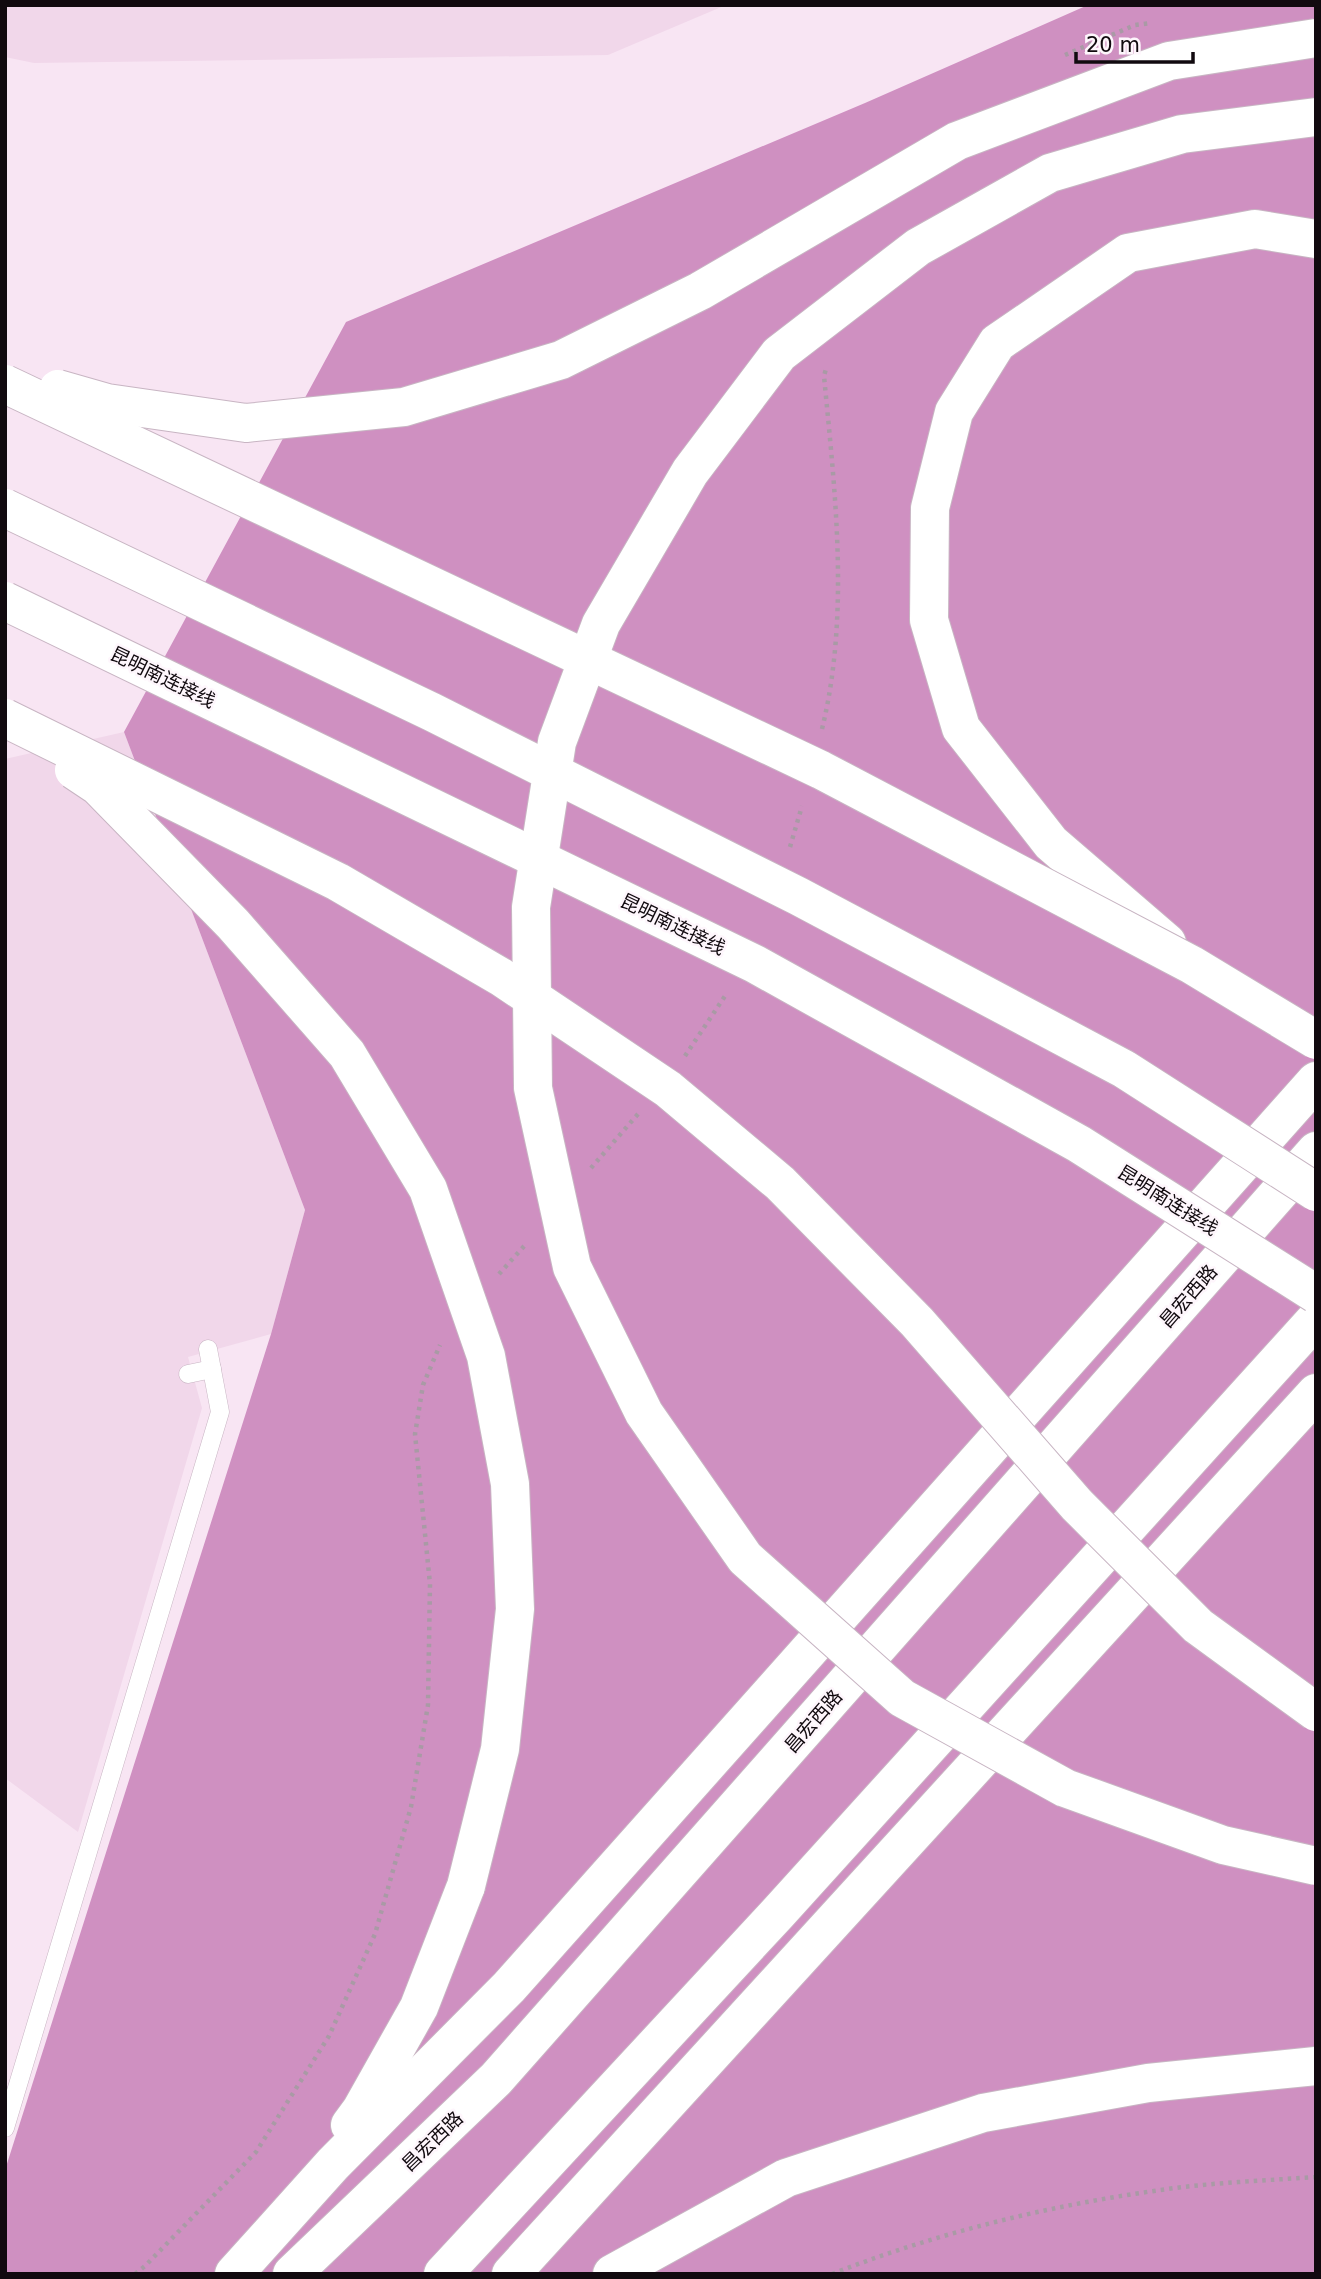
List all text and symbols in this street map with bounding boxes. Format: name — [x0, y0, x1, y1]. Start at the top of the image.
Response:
scale bar — [1076, 21, 1193, 65]
text: 20 m — [1086, 33, 1140, 57]
street label: 昆明南连接线 — [107, 642, 219, 712]
street label: 昆明南连接线 — [617, 889, 729, 959]
street label: 昆明南连接线 — [1114, 1160, 1222, 1240]
street label: 昌宏西路 — [1155, 1260, 1221, 1332]
street label: 昌宏西路 — [780, 1685, 846, 1757]
street label: 昌宏西路 — [397, 2107, 467, 2175]

